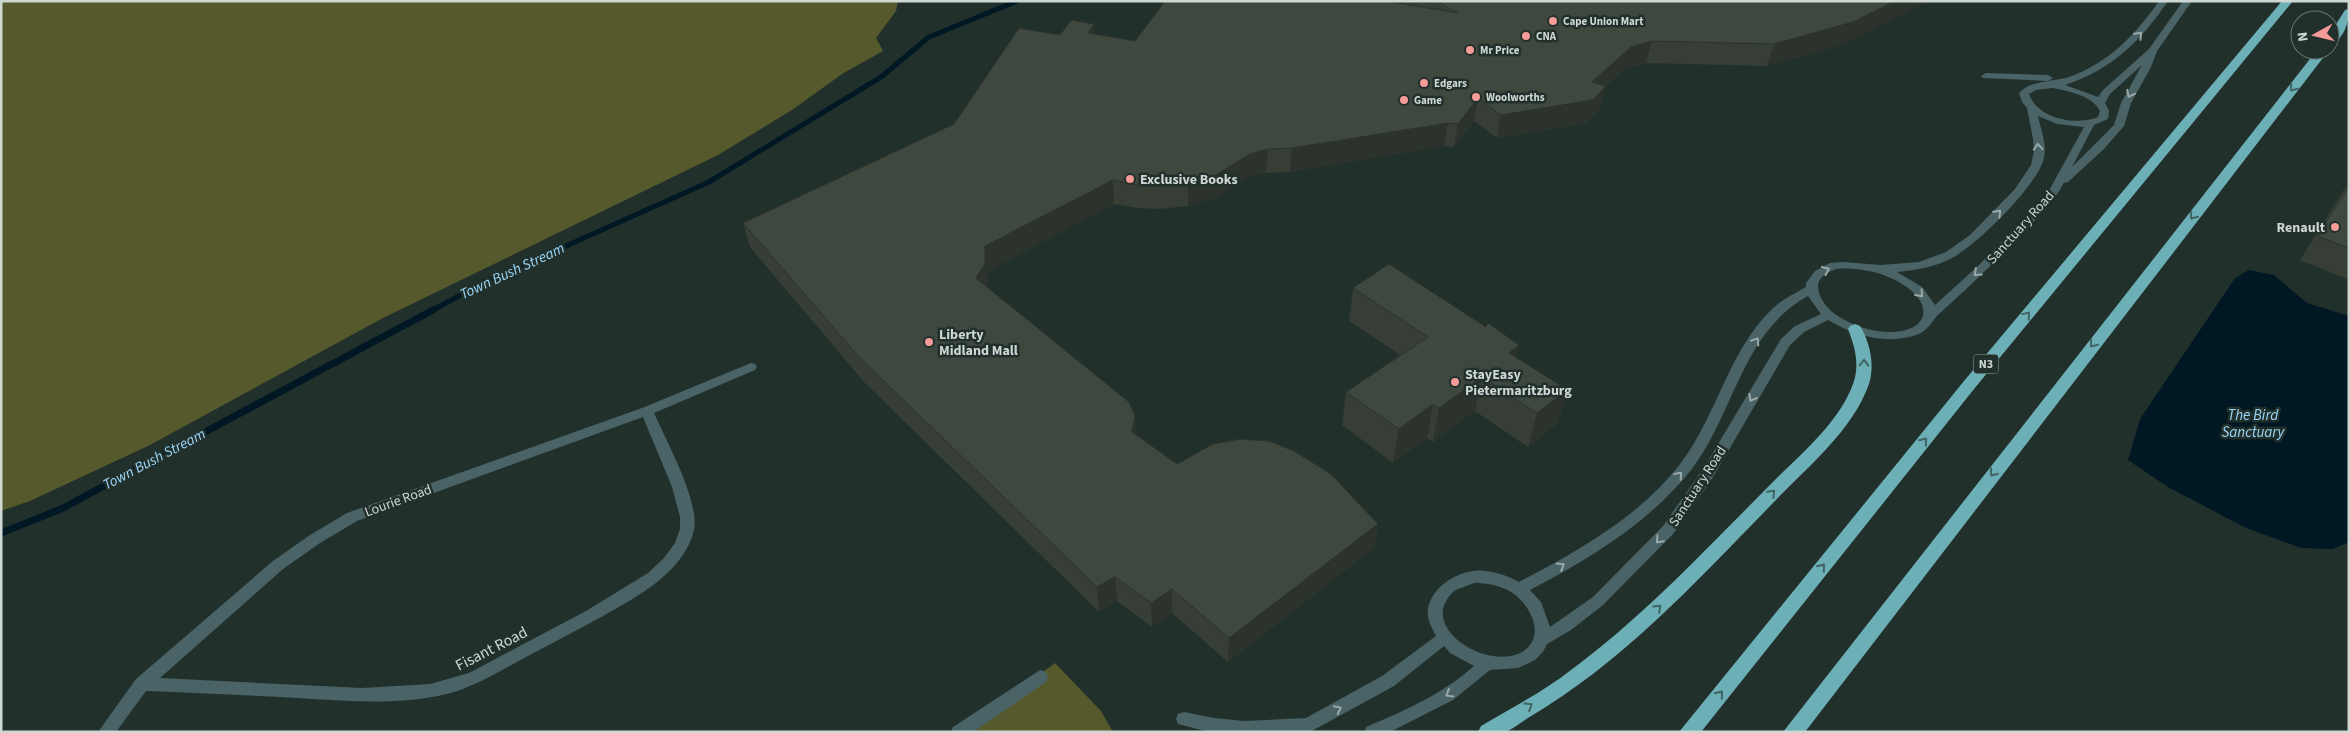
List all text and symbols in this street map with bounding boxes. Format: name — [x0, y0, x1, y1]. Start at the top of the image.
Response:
north arrow — [2290, 10, 2340, 60]
place label: Cape Union Mart — [1563, 14, 1644, 29]
marker: Cape Union Mart — [1547, 15, 1559, 27]
place label: CNA — [1536, 29, 1557, 44]
marker: CNA — [1520, 30, 1532, 42]
text: N — [2293, 31, 2314, 43]
one-way arrow — [2133, 32, 2142, 41]
place label: Mr Price — [1480, 43, 1520, 58]
marker: Mr Price — [1464, 44, 1476, 56]
place label: Edgars — [1434, 76, 1467, 91]
marker: Edgars — [1418, 77, 1430, 89]
one-way arrow — [2290, 83, 2299, 92]
one-way arrow — [2126, 89, 2136, 98]
place label: Woolworths — [1486, 90, 1545, 105]
marker: Woolworths — [1470, 91, 1482, 103]
place label: Game — [1414, 93, 1442, 108]
marker: Game — [1398, 94, 1410, 106]
one-way arrow — [2033, 142, 2044, 150]
place label: Exclusive Books — [1140, 170, 1238, 190]
marker: Exclusive Books — [1124, 173, 1136, 185]
street label: Sanctuary Road — [1982, 187, 2059, 269]
one-way arrow — [1992, 210, 2001, 219]
one-way arrow — [2191, 210, 2199, 219]
place label: Renault — [2277, 218, 2326, 238]
marker: Renault — [2329, 221, 2341, 233]
water label: Town Bush Stream — [456, 238, 568, 305]
one-way arrow — [1821, 266, 1830, 277]
one-way arrow — [1974, 267, 1983, 276]
one-way arrow — [1914, 288, 1923, 297]
one-way arrow — [2021, 312, 2029, 321]
place label: Liberty Midland Mall — [939, 325, 1018, 361]
marker: Liberty Midland Mall — [923, 336, 935, 348]
one-way arrow — [1750, 337, 1759, 347]
one-way arrow — [2090, 338, 2099, 348]
road number: N3 — [1974, 354, 1998, 374]
one-way arrow — [1859, 359, 1870, 367]
place label: StayEasy Pietermaritzburg — [1465, 365, 1572, 401]
marker: StayEasy Pietermaritzburg — [1449, 376, 1461, 388]
one-way arrow — [1748, 393, 1758, 402]
water label: The Bird Sanctuary — [2222, 405, 2286, 443]
water label: Town Bush Stream — [99, 424, 209, 495]
one-way arrow — [1918, 437, 1927, 446]
street label: Sanctuary Road — [1664, 442, 1731, 531]
one-way arrow — [1990, 467, 1999, 476]
one-way arrow — [1673, 471, 1682, 480]
street label: Lourie Road — [362, 480, 435, 522]
one-way arrow — [1766, 489, 1775, 498]
one-way arrow — [1656, 535, 1665, 544]
one-way arrow — [1556, 562, 1565, 572]
one-way arrow — [1816, 564, 1824, 573]
one-way arrow — [1652, 605, 1661, 614]
street label: Fisant Road — [452, 621, 531, 676]
one-way arrow — [1445, 688, 1454, 698]
one-way arrow — [1714, 691, 1722, 700]
one-way arrow — [1524, 703, 1533, 713]
one-way arrow — [1333, 704, 1342, 715]

